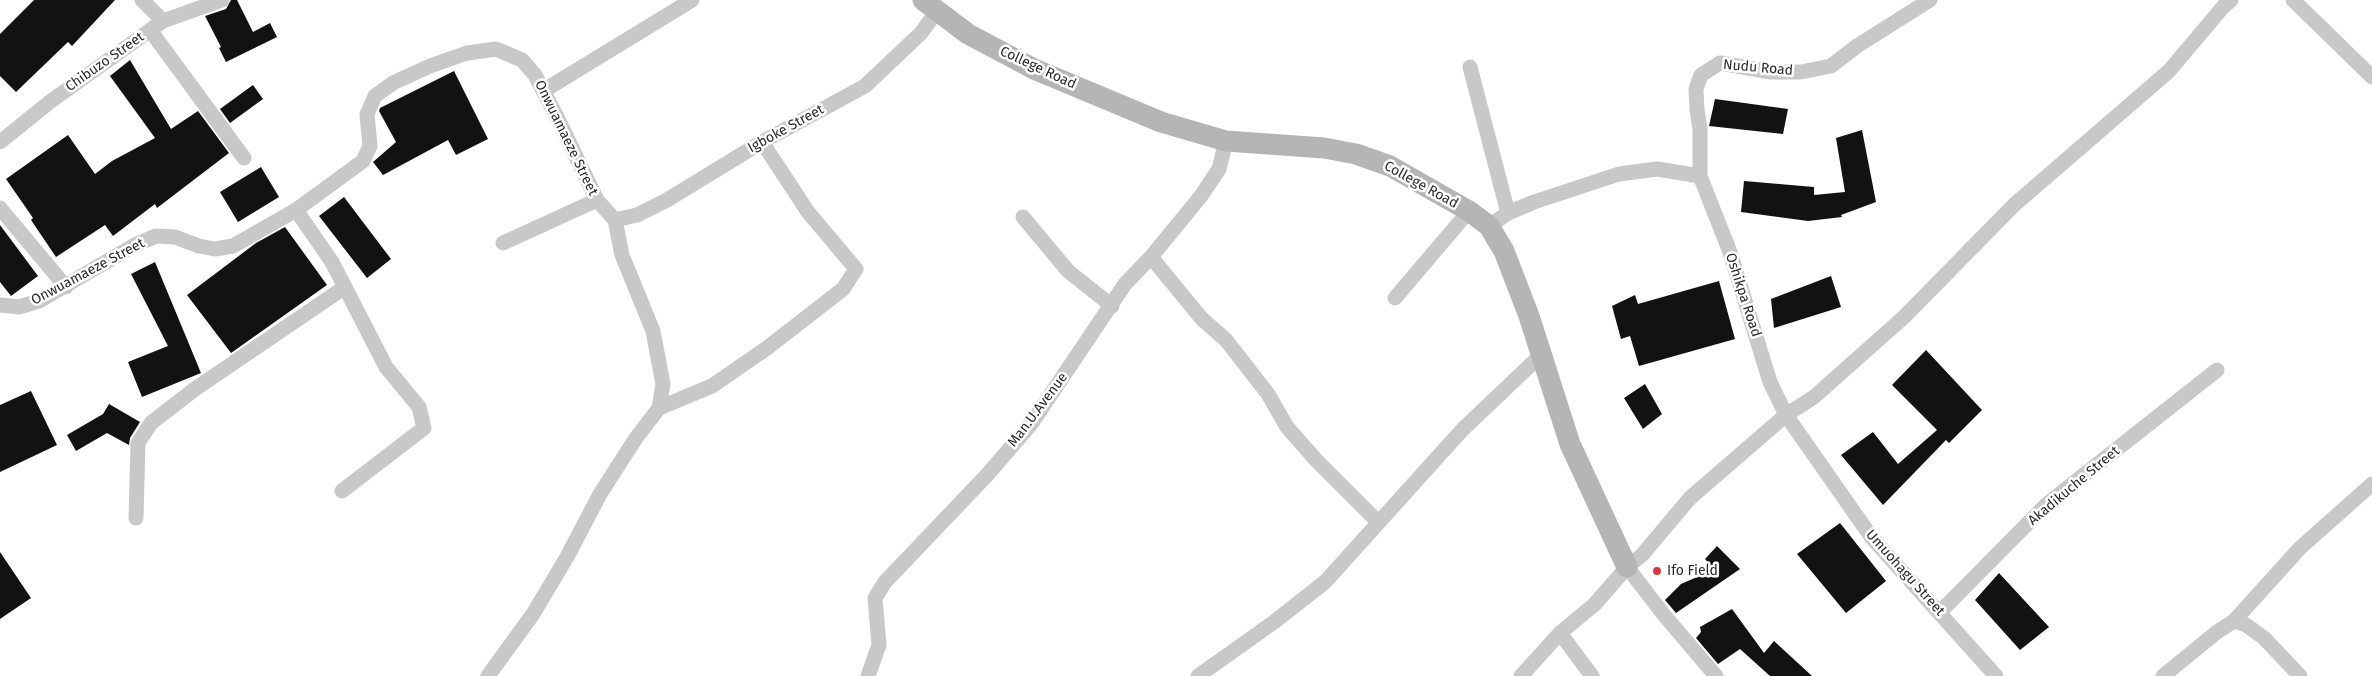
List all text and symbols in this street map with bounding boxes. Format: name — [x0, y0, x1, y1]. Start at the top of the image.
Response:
street label: Chibuzo Street — [62, 29, 148, 95]
street label: College Road — [997, 43, 1079, 93]
street label: Nudu Road — [1722, 57, 1794, 79]
street label: Onwuamaeze Street — [531, 78, 601, 198]
street label: Igboke Street — [745, 101, 827, 157]
street label: College Road — [1381, 158, 1461, 212]
street label: Onwuamaeze Street — [28, 235, 148, 309]
street label: Oshikpa Road — [1722, 251, 1764, 339]
street label: Man.U.Avenue — [1005, 369, 1071, 451]
street label: Akadikuche Street — [2025, 443, 2123, 529]
street label: Umuohagu Street — [1862, 526, 1948, 620]
place label: Ifo Field — [1667, 563, 1718, 579]
marker: Ifo Field — [1651, 565, 1663, 577]

